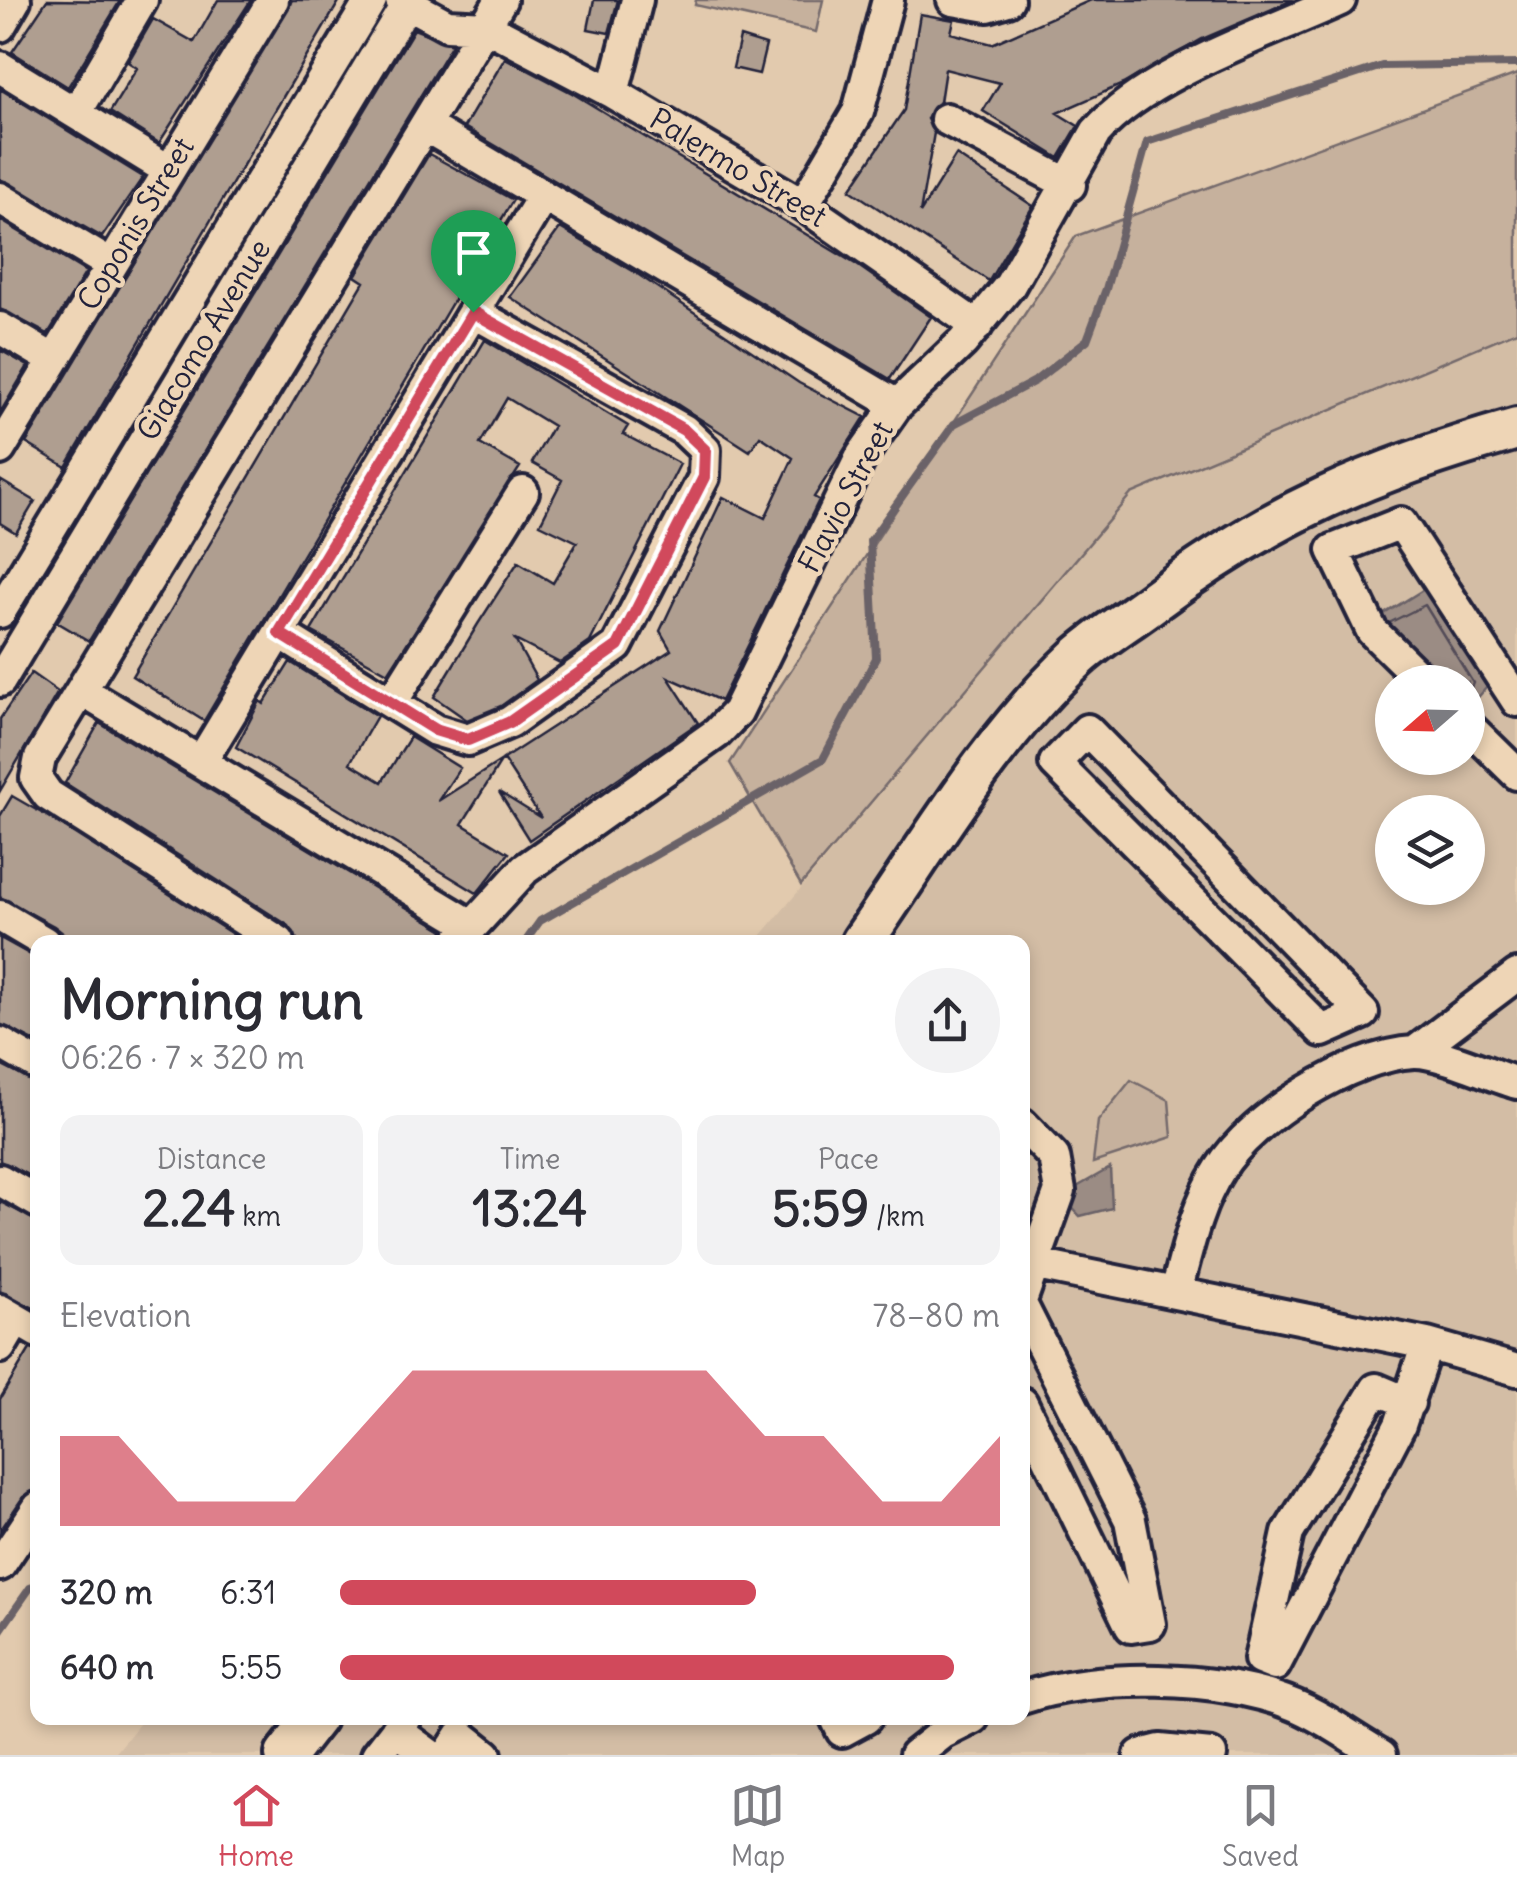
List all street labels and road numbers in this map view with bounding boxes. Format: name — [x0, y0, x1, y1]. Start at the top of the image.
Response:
street label: Palermo Street — [643, 99, 834, 235]
street label: Coponis Street — [69, 130, 202, 317]
street label: Giacomo Avenue — [128, 232, 278, 447]
street label: Flavio Street — [789, 414, 901, 579]

